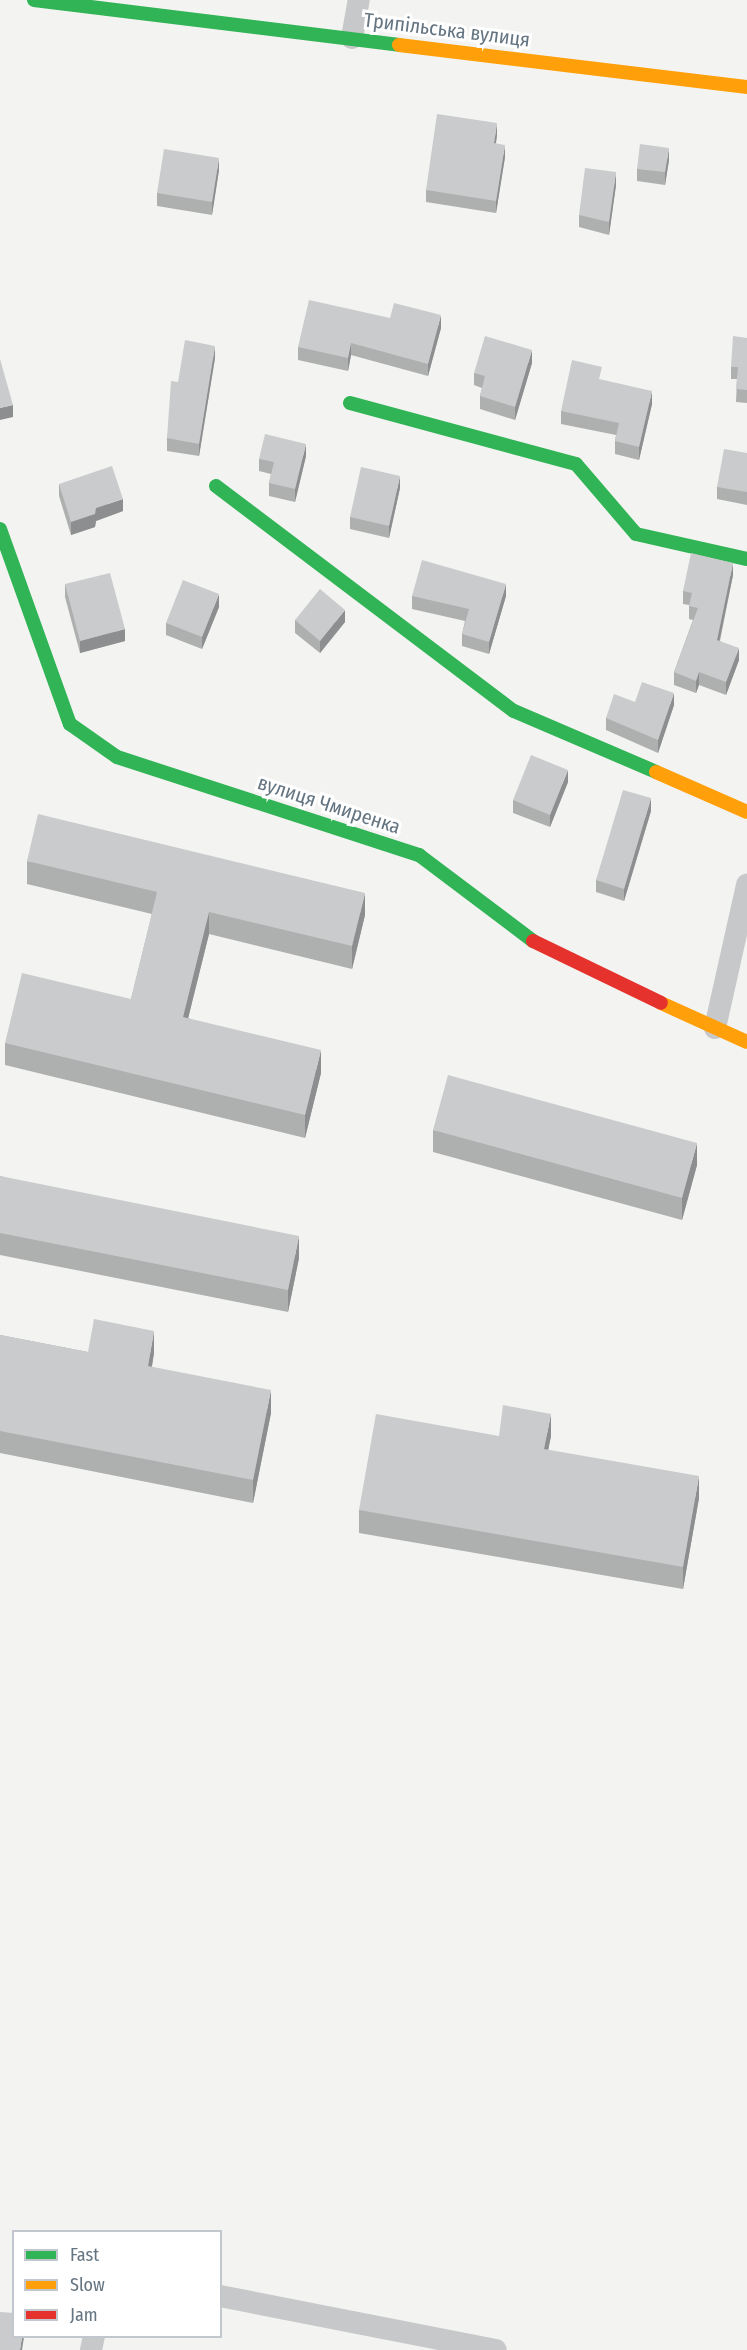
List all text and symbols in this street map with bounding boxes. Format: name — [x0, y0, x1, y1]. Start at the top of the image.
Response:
street label: Трипільська вулиця — [363, 8, 531, 52]
street label: вулиця Чмиренка — [255, 771, 403, 839]
legend — [12, 2230, 222, 2338]
text: Fast — [70, 2244, 99, 2266]
text: Slow — [70, 2274, 105, 2296]
text: Jam — [70, 2304, 98, 2326]

